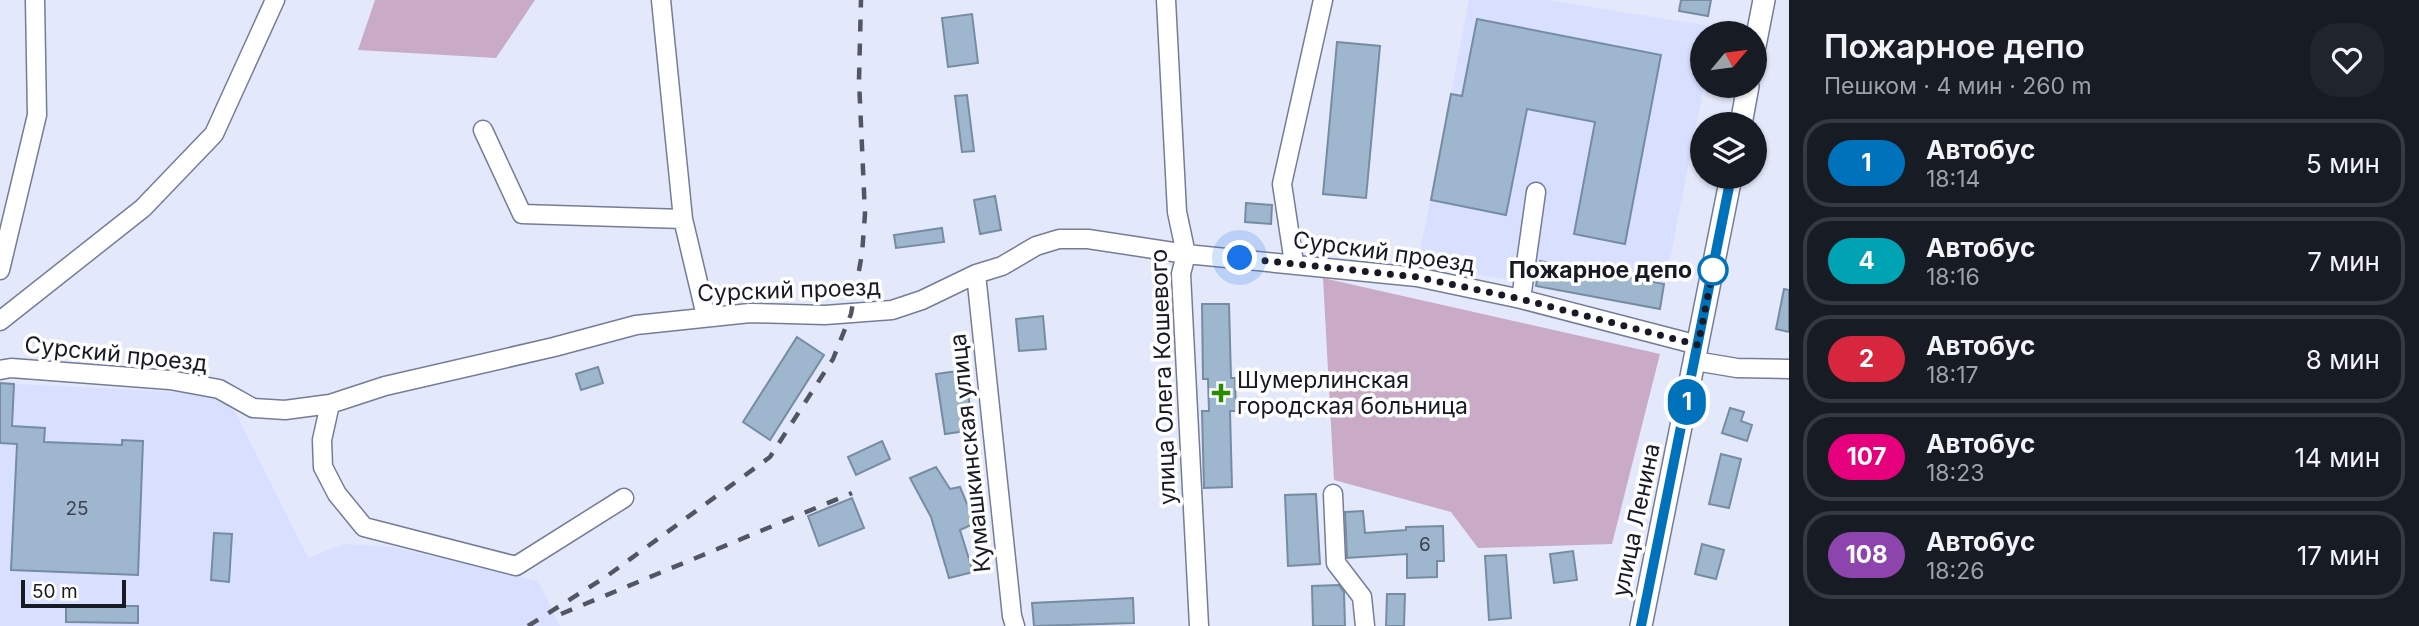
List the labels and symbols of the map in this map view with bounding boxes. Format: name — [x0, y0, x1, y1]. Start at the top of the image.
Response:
north arrow — [1690, 21, 1768, 98]
street label: Сурский проезд — [1291, 225, 1477, 279]
your location — [1222, 240, 1257, 275]
street label: улица Олега Кошевого — [1145, 248, 1181, 506]
marker: Пожарное депо — [1698, 255, 1728, 285]
place label: Пожарное депо — [1509, 256, 1692, 284]
street label: Сурский проезд — [697, 273, 881, 307]
street label: Сурский проезд — [23, 330, 209, 378]
street label: Кумашкинская улица — [944, 332, 996, 574]
place label: Шумерлинская городская больница — [1237, 366, 1468, 420]
line badge: 1 — [1664, 379, 1710, 425]
marker: Шумерлинская городская больница — [1211, 383, 1231, 403]
street label: улица Ленина — [1606, 441, 1666, 599]
house number: 25 — [65, 497, 89, 520]
house number: 6 — [1419, 533, 1431, 556]
scale bar — [21, 577, 126, 609]

